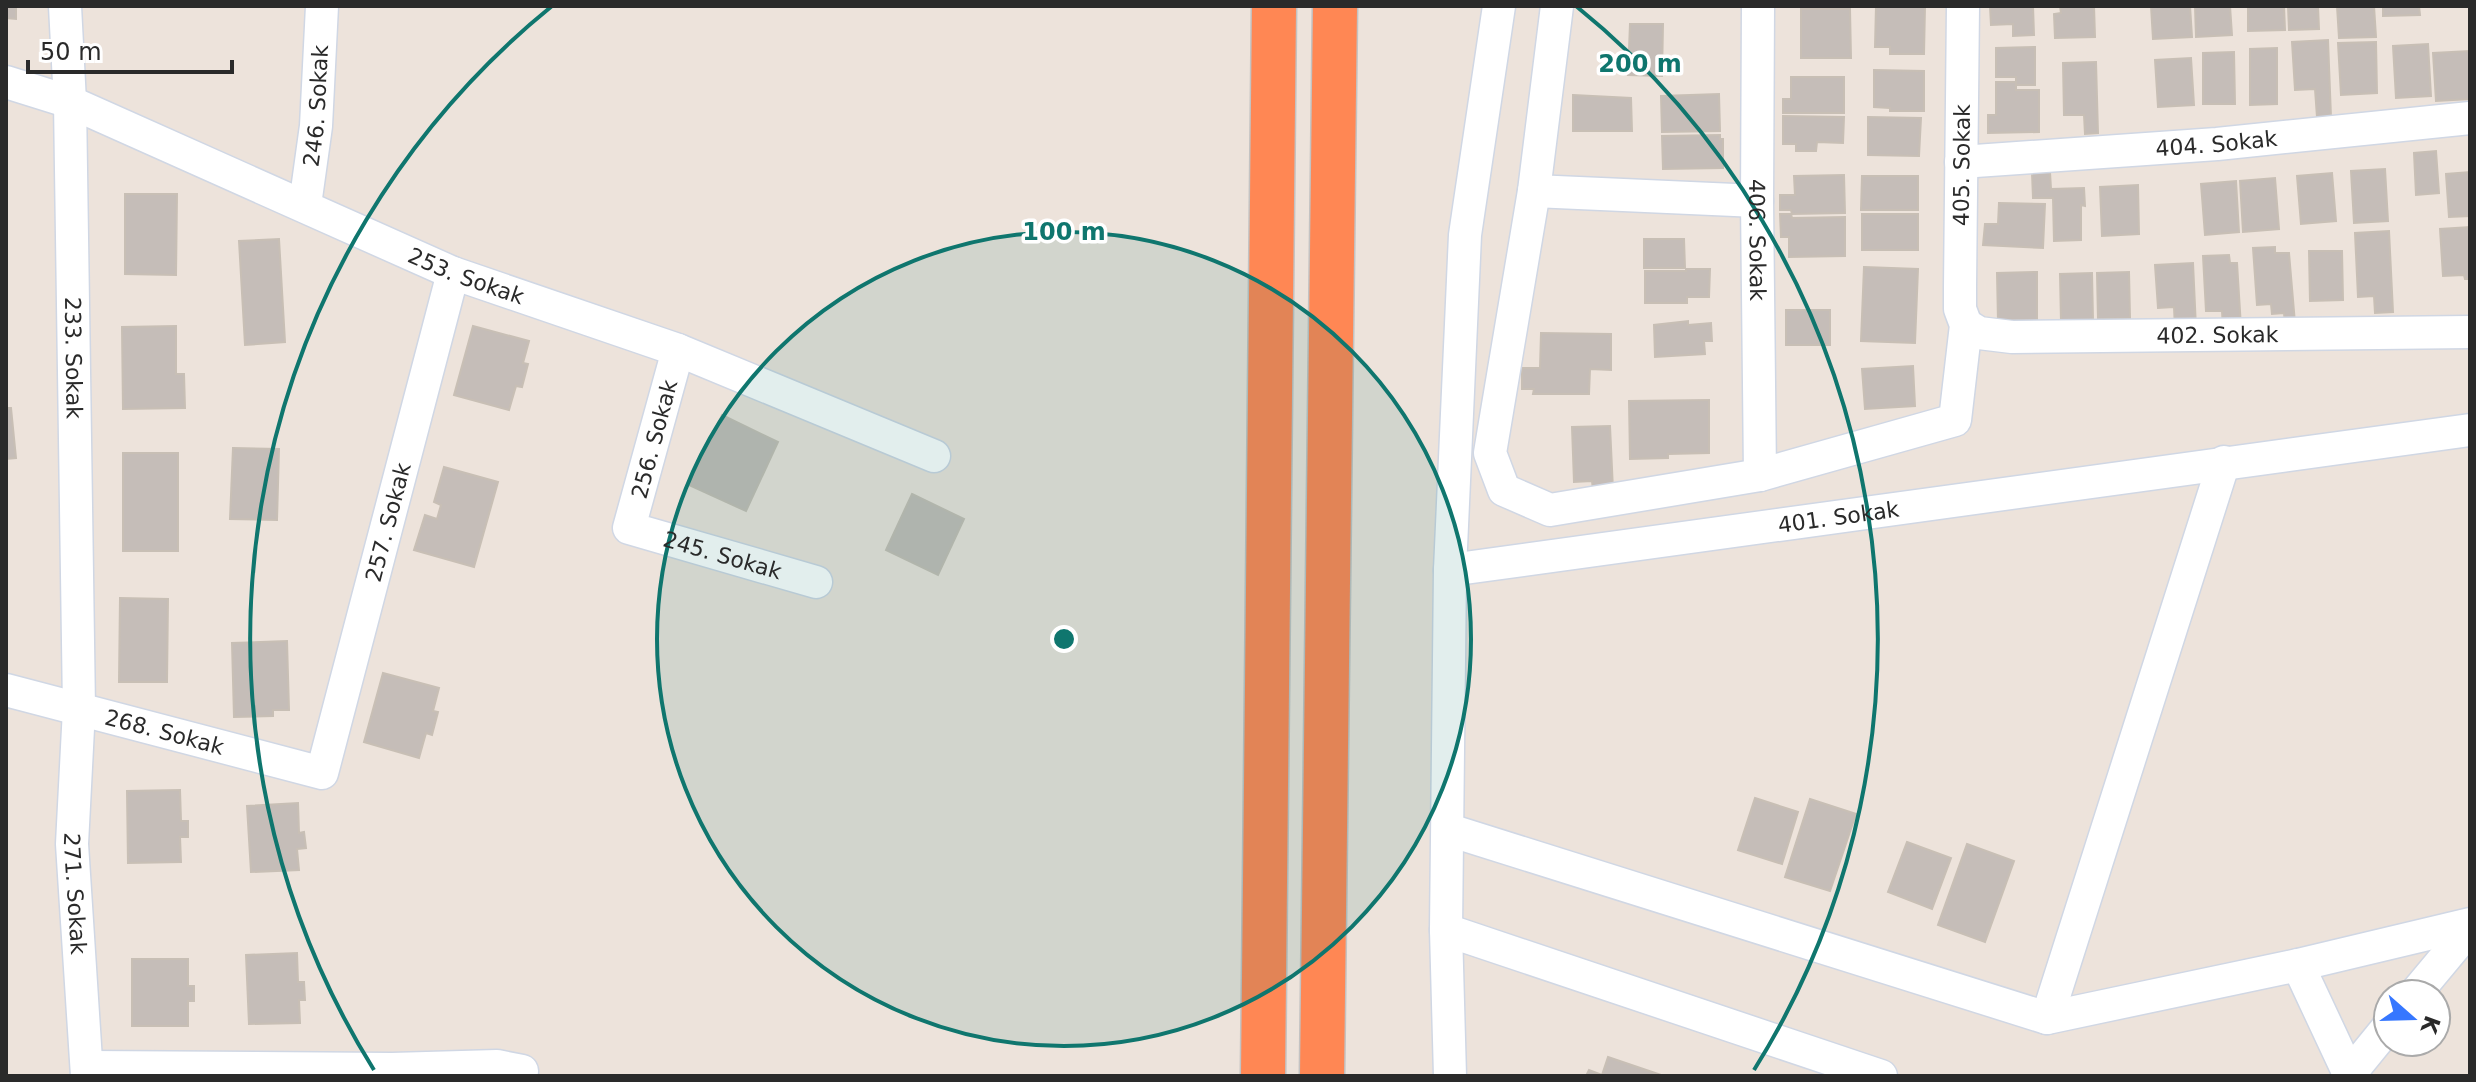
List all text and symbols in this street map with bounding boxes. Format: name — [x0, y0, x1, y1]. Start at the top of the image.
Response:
scale bar — [28, 24, 232, 74]
text: 50 m — [40, 38, 102, 66]
street label: 246. Sokak — [298, 44, 333, 168]
text: 200 m — [1598, 50, 1682, 78]
street label: 405. Sokak — [1949, 104, 1975, 226]
street label: 404. Sokak — [2155, 126, 2279, 161]
street label: 406. Sokak — [1744, 179, 1770, 301]
text: 100 m — [1022, 218, 1106, 246]
street label: 253. Sokak — [404, 243, 528, 310]
street label: 233. Sokak — [60, 297, 87, 419]
street label: 402. Sokak — [2156, 322, 2279, 348]
street label: 256. Sokak — [627, 377, 682, 501]
street label: 257. Sokak — [361, 460, 416, 585]
street label: 401. Sokak — [1776, 496, 1901, 538]
street label: 245. Sokak — [660, 527, 785, 585]
centre of rings — [1050, 625, 1078, 653]
street label: 268. Sokak — [102, 705, 227, 760]
street label: 271. Sokak — [59, 832, 91, 955]
north arrow — [2372, 978, 2452, 1058]
text: K — [2415, 1012, 2445, 1038]

